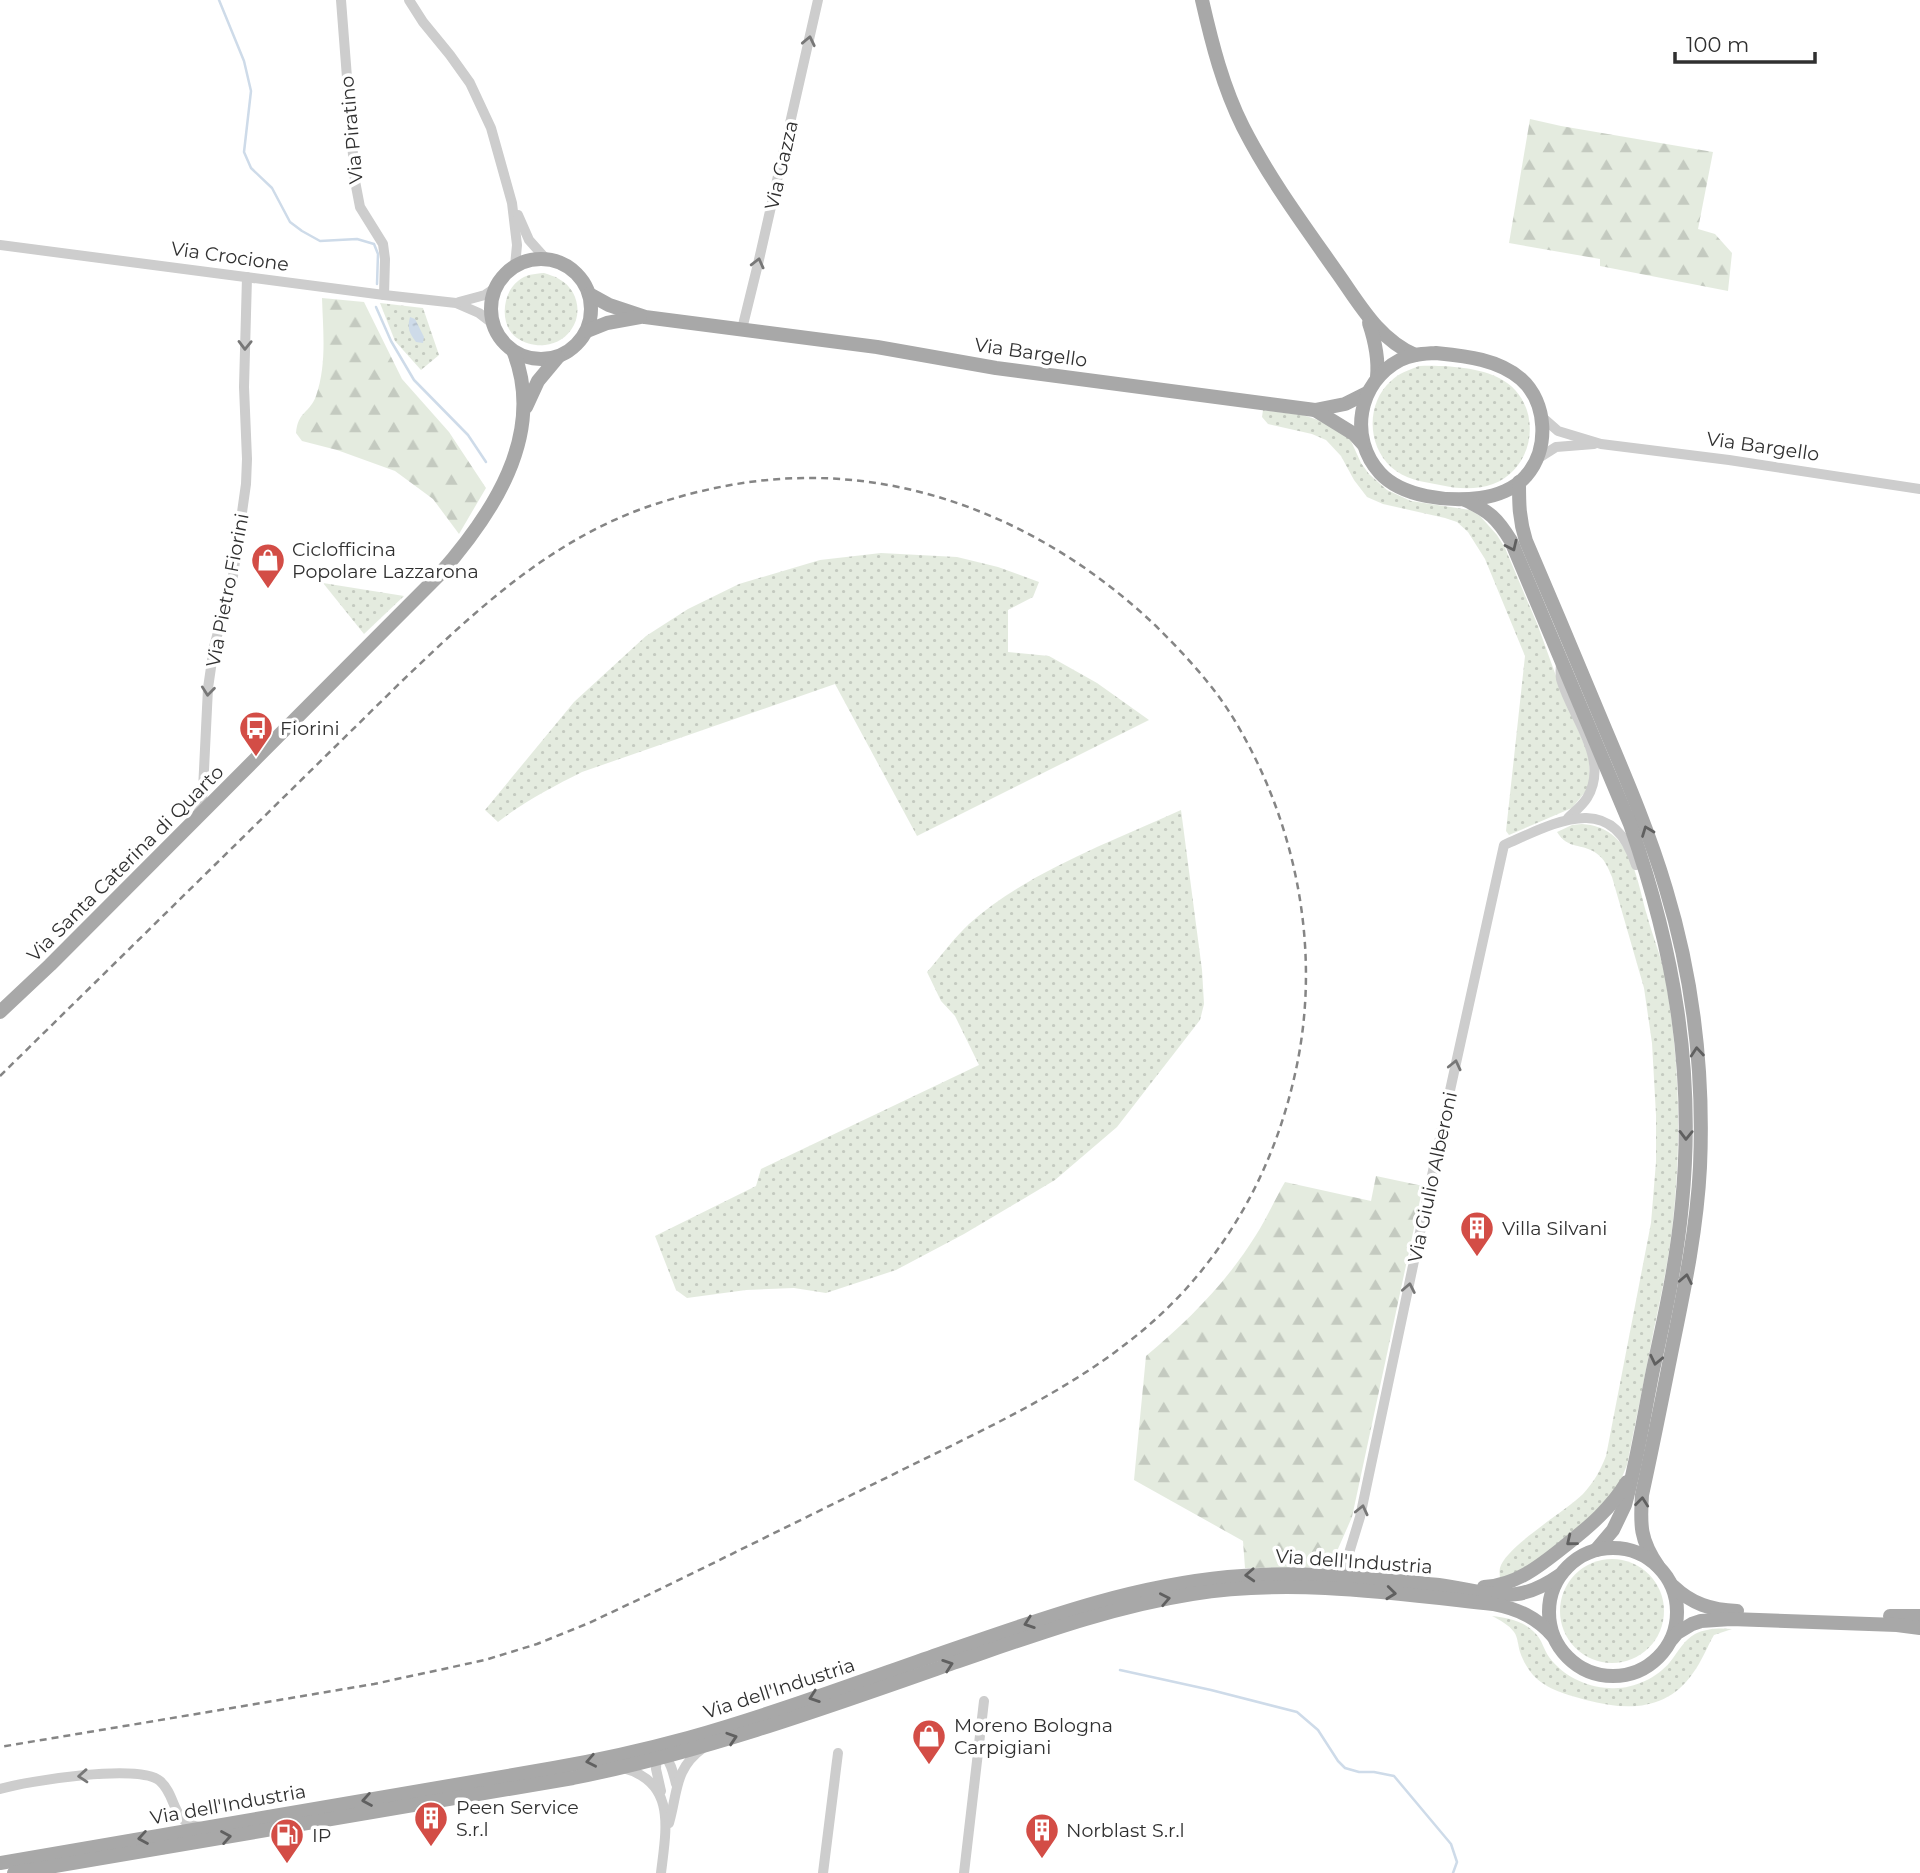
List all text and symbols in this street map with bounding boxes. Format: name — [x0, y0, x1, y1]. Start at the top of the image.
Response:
scale bar — [1675, 21, 1815, 65]
text: 100 m — [1686, 32, 1749, 57]
one-way arrow — [800, 35, 815, 47]
street label: Via Piratino — [335, 75, 368, 185]
street label: Via Gazza — [760, 118, 803, 212]
street label: Via Crocione — [169, 237, 290, 276]
one-way arrow — [750, 257, 764, 269]
street label: Via Bargello — [973, 333, 1089, 372]
one-way arrow — [237, 340, 252, 351]
street label: Via Bargello — [1705, 427, 1821, 466]
street label: Via Pietro Fiorini — [201, 511, 254, 669]
place label: Ciclofficina Popolare Lazzarona — [292, 538, 479, 583]
one-way arrow — [1504, 539, 1518, 551]
shop icon: Ciclofficina Popolare Lazzarona — [249, 541, 287, 590]
one-way arrow — [201, 686, 216, 697]
bus stop icon: Fiorini — [237, 709, 275, 758]
place label: Fiorini — [280, 717, 340, 740]
street label: Via Santa Caterina di Quarto — [22, 760, 228, 966]
one-way arrow — [1641, 826, 1655, 838]
one-way arrow — [1690, 1047, 1705, 1058]
one-way arrow — [1447, 1059, 1462, 1071]
street label: Via Giulio Alberoni — [1403, 1089, 1462, 1265]
one-way arrow — [1678, 1129, 1693, 1140]
building icon: Villa Silvani — [1458, 1209, 1496, 1258]
place label: Villa Silvani — [1502, 1217, 1607, 1240]
one-way arrow — [1678, 1273, 1693, 1285]
one-way arrow — [1400, 1282, 1415, 1294]
one-way arrow — [1649, 1354, 1664, 1366]
one-way arrow — [1634, 1496, 1649, 1507]
one-way arrow — [1353, 1504, 1368, 1516]
one-way arrow — [1566, 1532, 1579, 1545]
street label: Via dell'Industria — [1275, 1545, 1433, 1578]
one-way arrow — [1245, 1568, 1256, 1583]
one-way arrow — [1386, 1586, 1397, 1601]
one-way arrow — [1159, 1592, 1171, 1607]
one-way arrow — [1023, 1615, 1036, 1629]
street label: Via dell'Industria — [701, 1653, 858, 1724]
one-way arrow — [941, 1659, 953, 1673]
one-way arrow — [808, 1689, 820, 1703]
place label: Moreno Bologna Carpigiani — [954, 1714, 1113, 1759]
shop icon: Moreno Bologna Carpigiani — [910, 1717, 948, 1766]
one-way arrow — [726, 1731, 738, 1746]
one-way arrow — [585, 1752, 597, 1767]
one-way arrow — [77, 1768, 88, 1783]
street label: Via dell'Industria — [148, 1779, 308, 1830]
one-way arrow — [361, 1792, 373, 1807]
place label: Peen Service S.r.l — [456, 1796, 579, 1841]
building icon: Peen Service S.r.l — [412, 1799, 450, 1848]
building icon: Norblast S.r.l — [1023, 1811, 1061, 1860]
fuel station icon: IP — [268, 1816, 306, 1865]
place label: Norblast S.r.l — [1066, 1819, 1185, 1842]
place label: IP — [312, 1824, 331, 1847]
one-way arrow — [137, 1830, 149, 1845]
one-way arrow — [220, 1830, 232, 1845]

